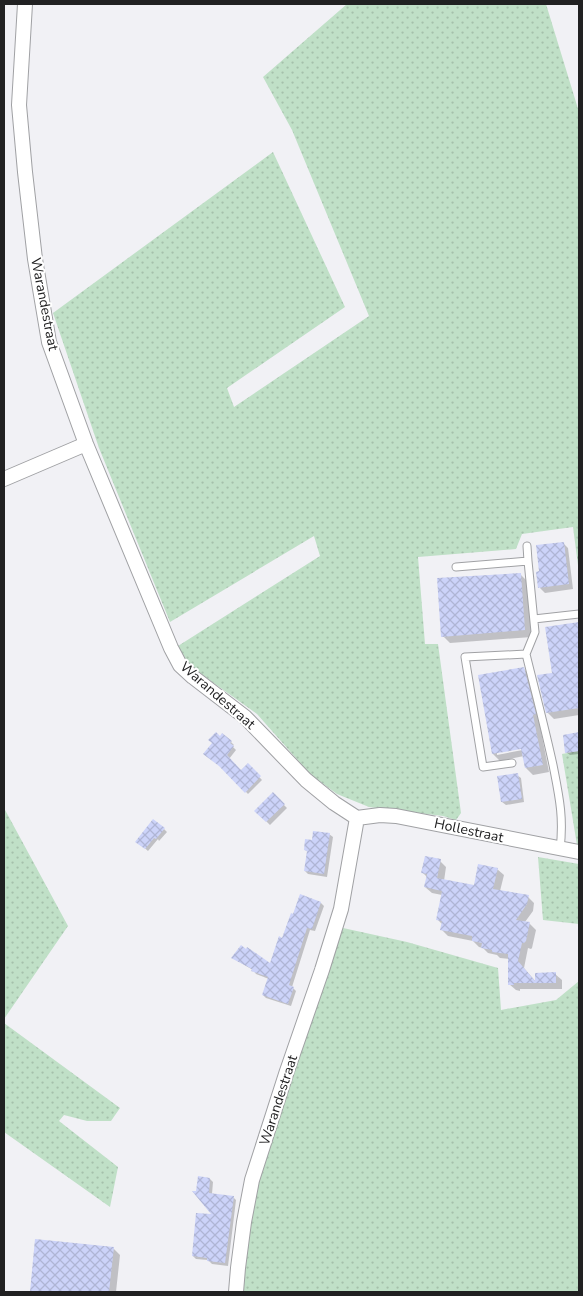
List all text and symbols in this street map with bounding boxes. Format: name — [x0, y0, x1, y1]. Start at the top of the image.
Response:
street label: Warandestraat — [26, 256, 63, 352]
street label: Warandestraat — [176, 657, 260, 734]
street label: Hollestraat — [433, 814, 505, 847]
street label: Warandestraat — [255, 1052, 302, 1148]

